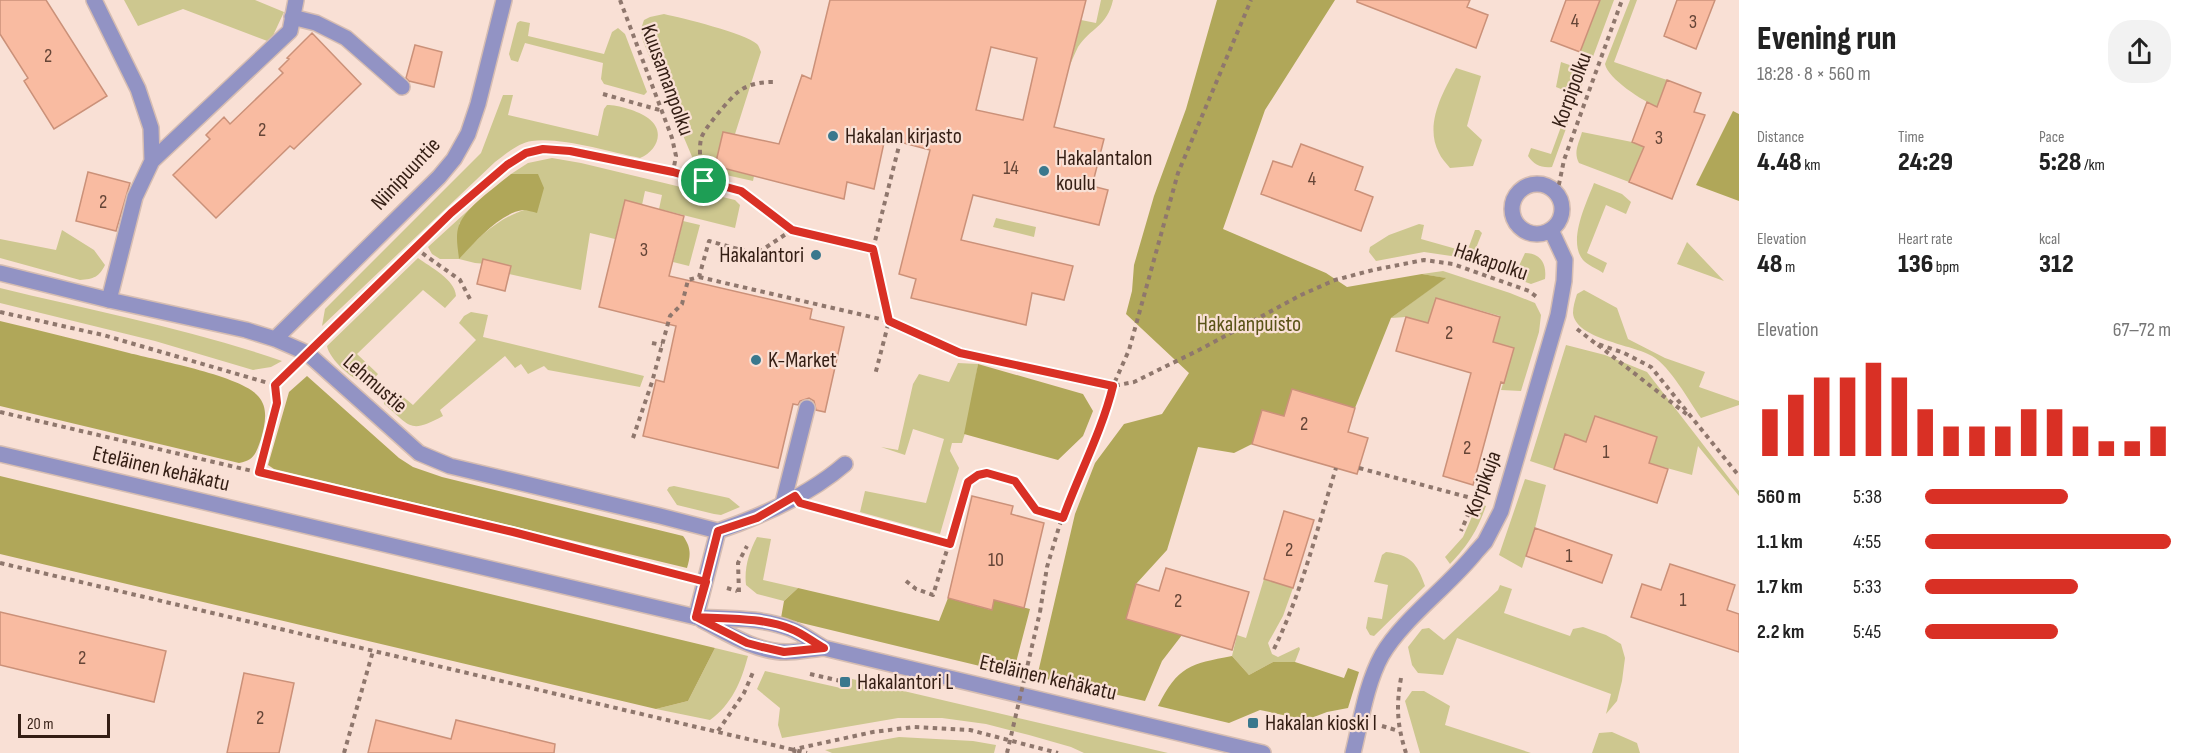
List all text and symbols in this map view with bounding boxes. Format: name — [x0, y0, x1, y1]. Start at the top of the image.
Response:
house number: 4 — [1571, 9, 1579, 33]
house number: 3 — [1689, 10, 1697, 34]
text: Evening run — [1757, 19, 1897, 59]
button: share — [2108, 20, 2171, 83]
street label: Kuusamanpolku — [634, 21, 700, 139]
house number: 2 — [44, 44, 52, 68]
street label: Korpipolku — [1546, 49, 1598, 131]
text: 18:28 · 8 × 560 m — [1757, 62, 1871, 86]
house number: 2 — [258, 118, 266, 142]
place label: Hakalan kirjasto — [845, 123, 962, 150]
house number: 3 — [1655, 126, 1663, 150]
text: Distance — [1757, 128, 1804, 147]
text: Time — [1898, 128, 1924, 147]
text: Pace — [2039, 128, 2064, 147]
marker: Hakalan kirjasto — [826, 129, 840, 143]
street label: Niinipuuntie — [366, 132, 446, 216]
place label: Hakalantalon koulu — [1056, 145, 1152, 197]
text: 4.48 — [1757, 147, 1802, 178]
text: 24:29 — [1898, 147, 1953, 178]
text: 5:28 — [2039, 147, 2081, 178]
pin — [678, 155, 729, 206]
house number: 14 — [1003, 156, 1019, 180]
text: km — [1802, 156, 1821, 175]
text: /km — [2081, 156, 2105, 175]
icon: arrive — [687, 164, 720, 197]
marker: Hakalantalon koulu — [1037, 164, 1051, 178]
house number: 4 — [1308, 167, 1316, 191]
house number: 2 — [99, 190, 107, 214]
text: Elevation — [1757, 230, 1806, 249]
text: Heart rate — [1898, 230, 1953, 249]
text: kcal — [2039, 230, 2060, 249]
street label: Hakapolku — [1450, 237, 1532, 287]
house number: 3 — [640, 238, 648, 262]
place label: Hakalantori — [719, 242, 804, 269]
marker: Hakalantori — [809, 248, 823, 262]
text: 48 — [1757, 249, 1782, 280]
text: 136 — [1898, 249, 1933, 280]
text: 312 — [2039, 249, 2074, 280]
text: m — [1782, 258, 1795, 277]
text: bpm — [1933, 258, 1959, 277]
park label: Hakalanpuisto — [1197, 311, 1301, 338]
text: Elevation — [1757, 318, 1819, 342]
text: 67–72 m — [2113, 318, 2171, 342]
house number: 2 — [1445, 321, 1453, 345]
place label: K-Market — [768, 347, 837, 374]
street label: Lehmustie — [337, 349, 413, 419]
marker: K-Market — [749, 353, 763, 367]
house number: 2 — [1300, 412, 1308, 436]
house number: 2 — [1463, 436, 1471, 460]
street label: Eteläinen kehäkatu — [90, 440, 232, 498]
house number: 1 — [1603, 440, 1610, 464]
street label: Korpikuja — [1459, 447, 1507, 521]
text: 560 m — [1757, 485, 1801, 509]
text: 5:38 — [1853, 485, 1882, 509]
text: 1.1 km — [1757, 530, 1803, 554]
text: 4:55 — [1853, 530, 1881, 554]
house number: 2 — [1285, 538, 1293, 562]
house number: 1 — [1566, 544, 1573, 568]
house number: 10 — [988, 548, 1004, 572]
text: 1.7 km — [1757, 575, 1803, 599]
text: 5:33 — [1853, 575, 1882, 599]
house number: 1 — [1680, 588, 1687, 612]
house number: 2 — [1174, 589, 1182, 613]
text: 2.2 km — [1757, 620, 1804, 644]
text: 5:45 — [1853, 620, 1881, 644]
house number: 2 — [78, 646, 86, 670]
street label: Eteläinen kehäkatu — [977, 649, 1119, 707]
place label: Hakalantori L — [857, 669, 953, 696]
marker: Hakalantori L — [838, 675, 852, 689]
house number: 2 — [256, 706, 264, 730]
place label: Hakalan kioski I — [1265, 710, 1377, 737]
scale bar — [18, 711, 110, 738]
text: 20 m — [27, 715, 54, 734]
marker: Hakalan kioski I — [1246, 716, 1260, 730]

